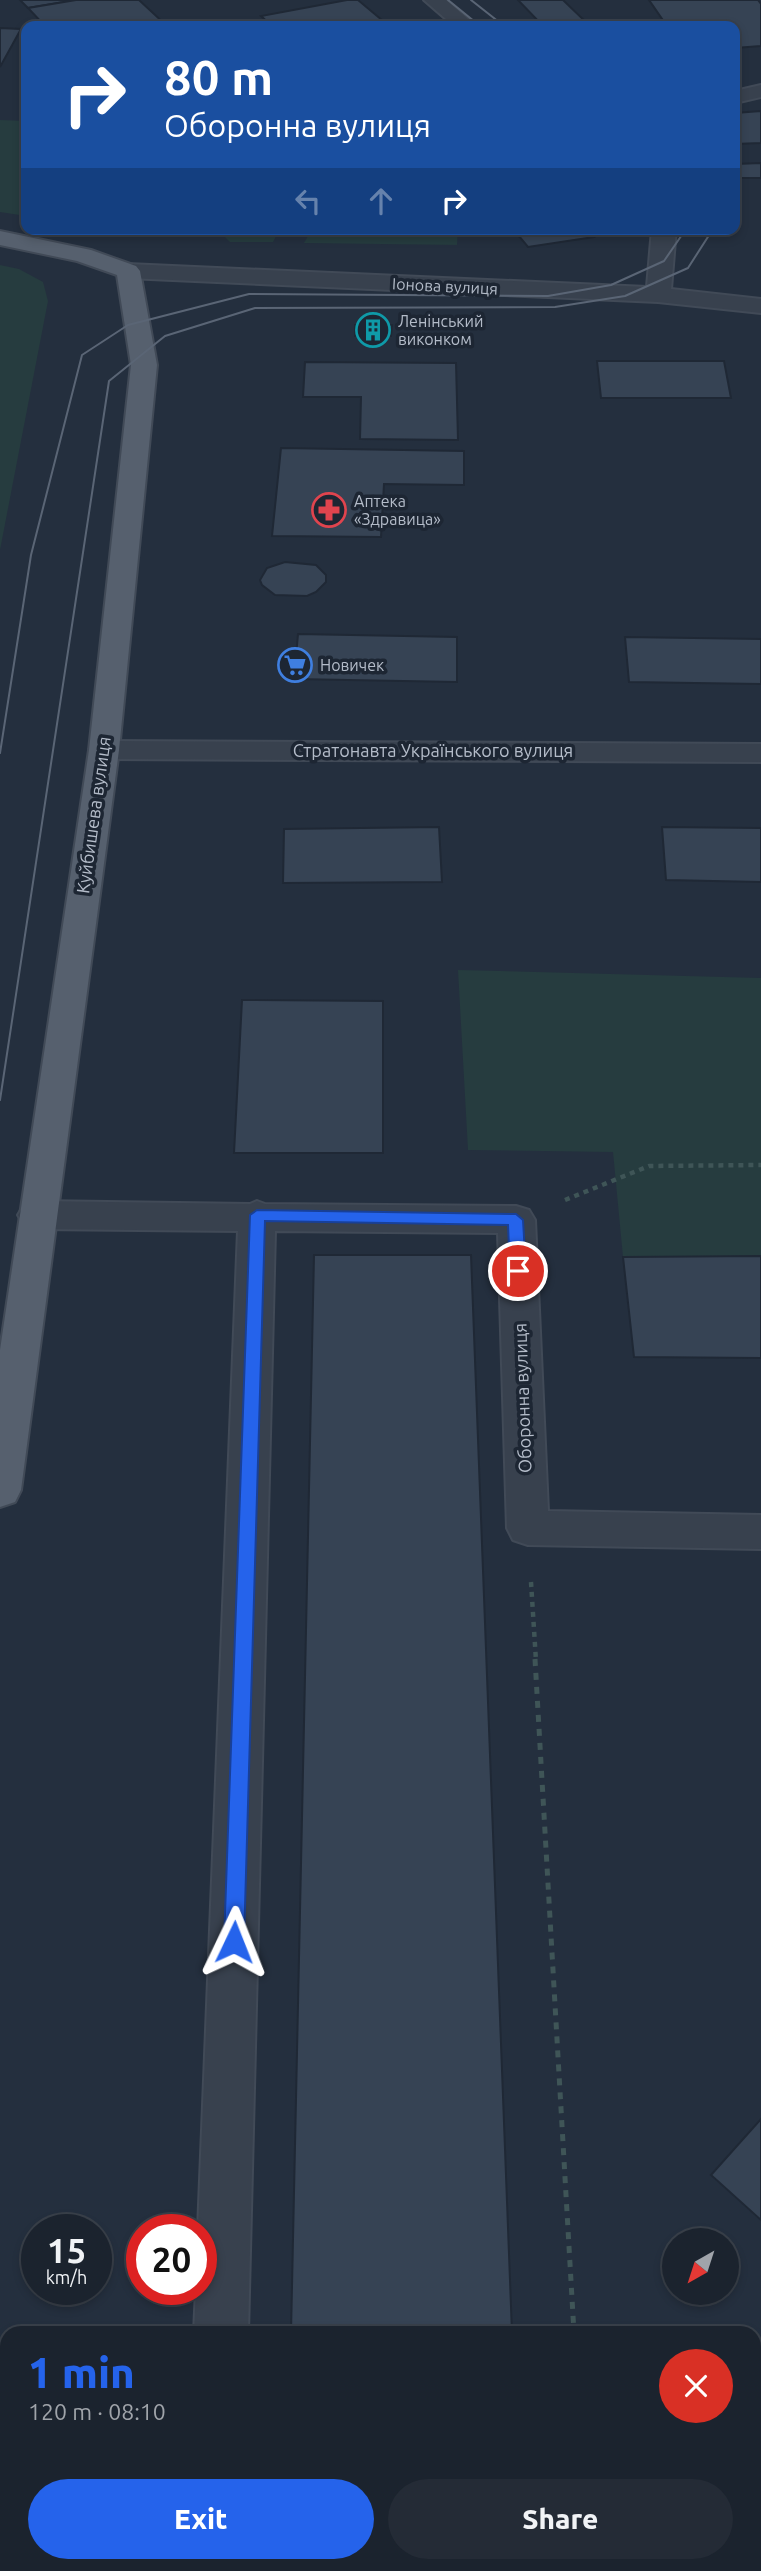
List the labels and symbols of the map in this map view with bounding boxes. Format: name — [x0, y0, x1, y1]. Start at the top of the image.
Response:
street label: Іонова вулиця — [392, 274, 498, 298]
building icon: Ленінський виконком — [354, 311, 392, 349]
place label: Ленінський виконком — [398, 312, 483, 348]
pharmacy icon: Аптека «Здравица» — [310, 491, 348, 529]
place label: Аптека «Здравица» — [354, 492, 441, 528]
supermarket icon: Новичек — [276, 646, 314, 684]
place label: Новичек — [320, 656, 384, 674]
street label: Куйбишева вулиця — [72, 735, 114, 895]
street label: Стратонавта Українського вулиця — [293, 740, 573, 760]
pin — [488, 1241, 548, 1301]
street label: Оборонна вулиця — [509, 1323, 535, 1473]
position arrow — [197, 1905, 271, 1979]
speed limit sign: 20 — [126, 2214, 217, 2305]
north arrow — [662, 2228, 738, 2305]

